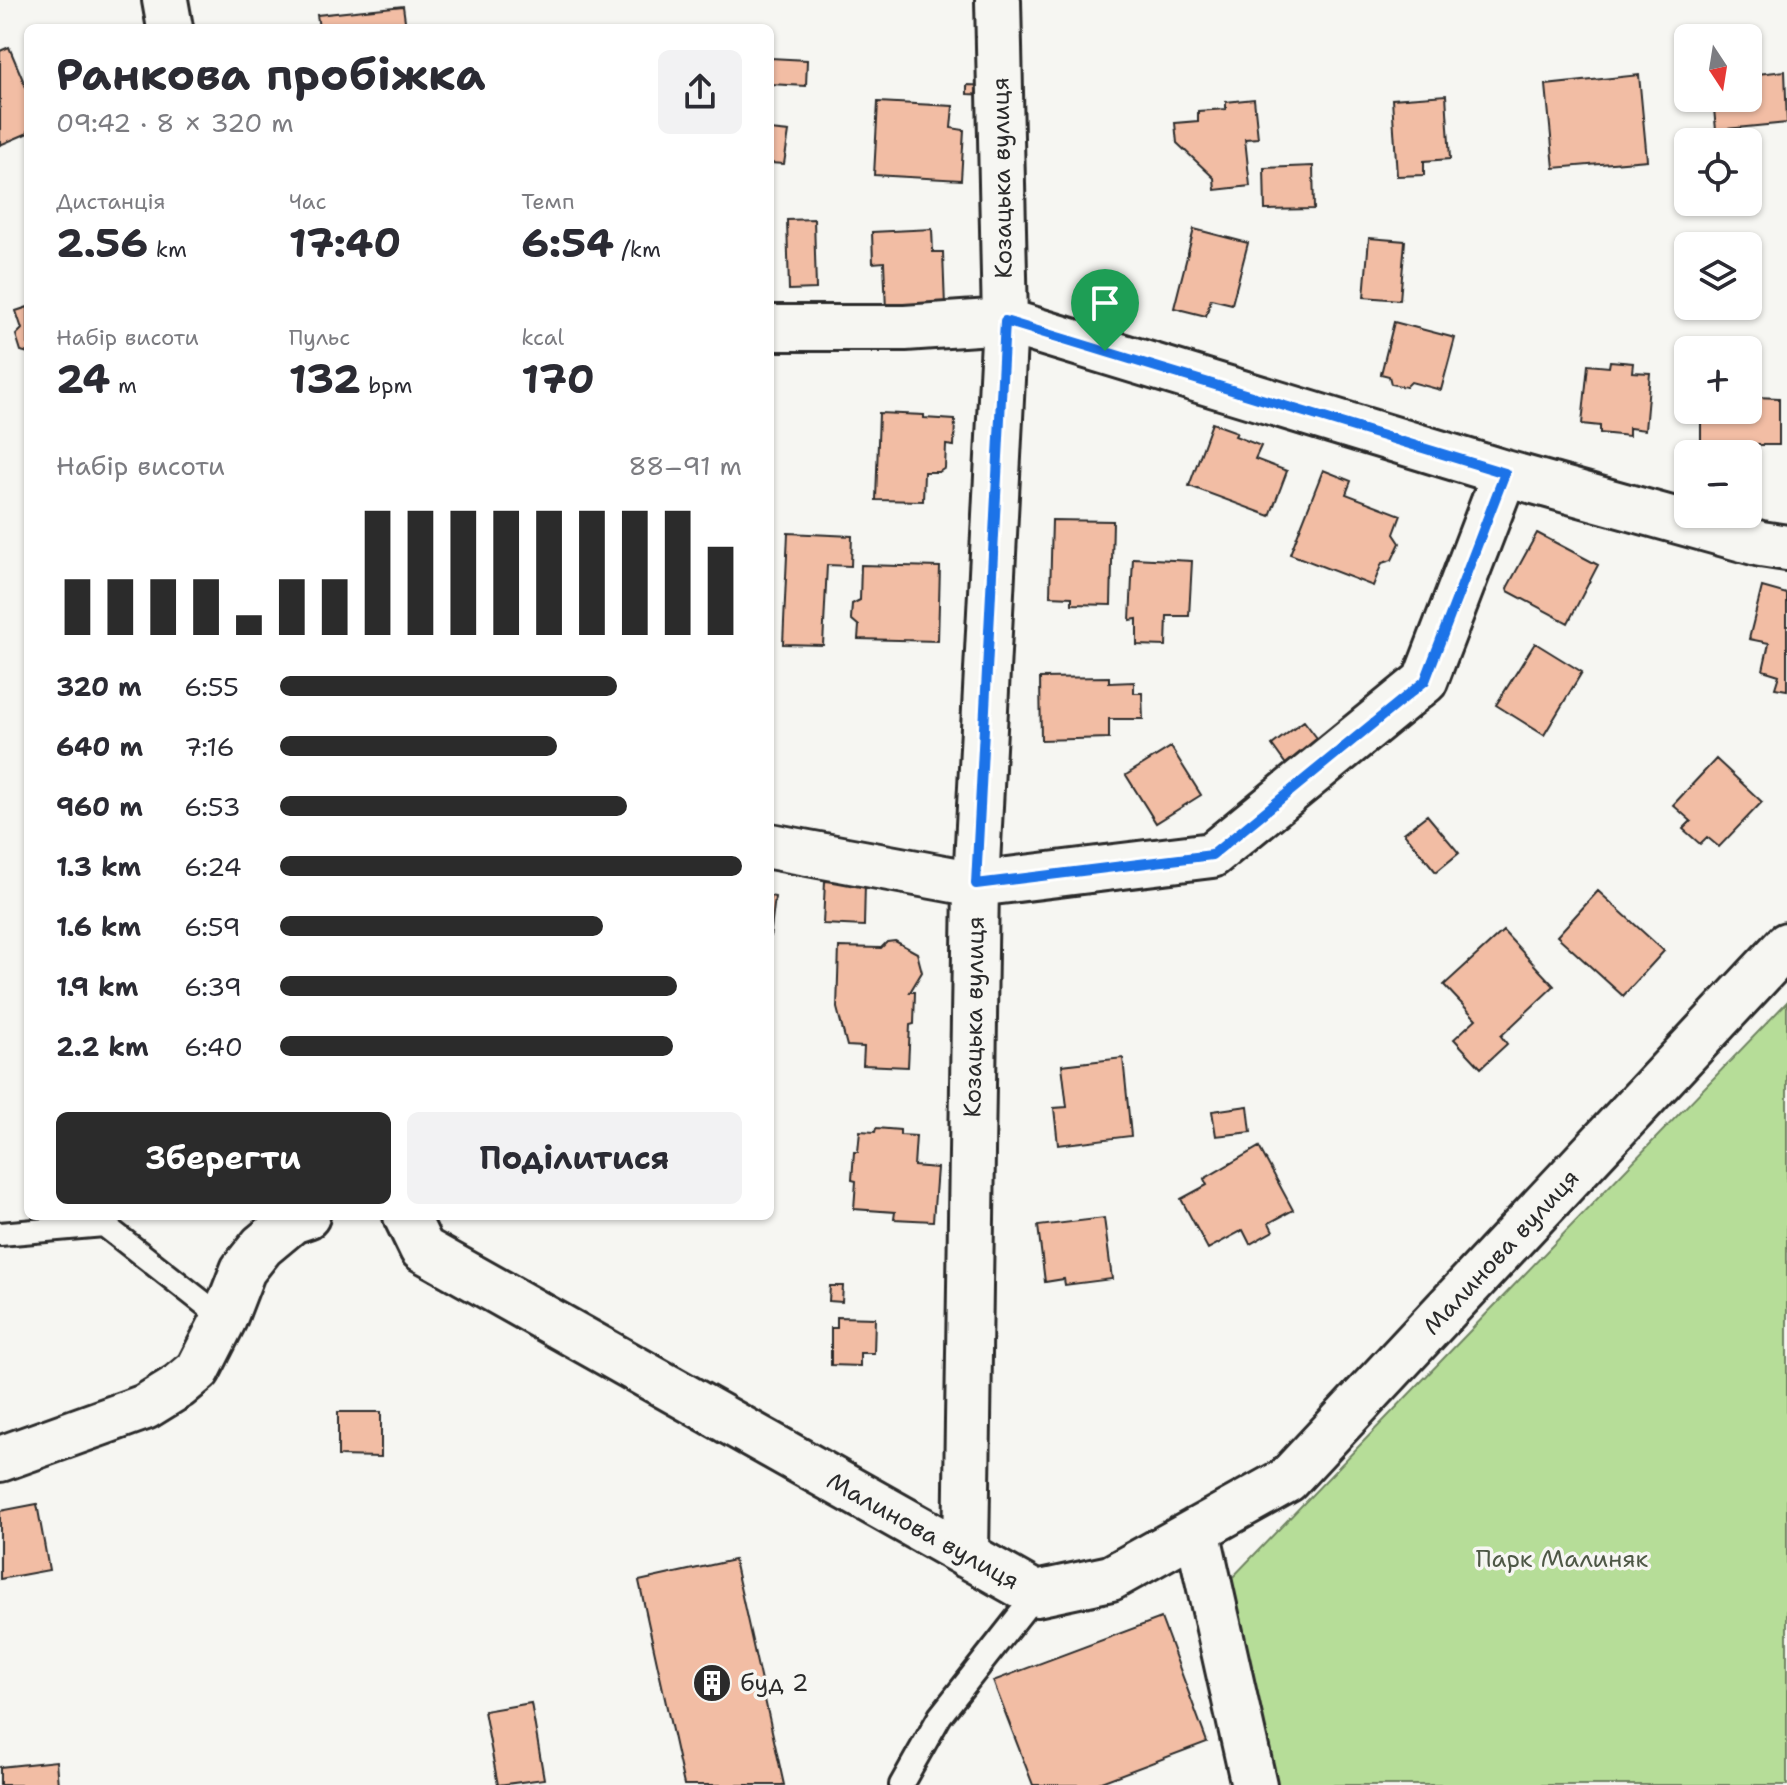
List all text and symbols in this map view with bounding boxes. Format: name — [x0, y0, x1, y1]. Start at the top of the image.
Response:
north arrow — [1674, 24, 1762, 112]
map controls — [1674, 24, 1762, 528]
text: Ранкова пробіжка — [56, 45, 486, 104]
button: share — [658, 50, 742, 134]
street label: Козацька вулиця — [984, 77, 1020, 279]
text: 09:42 · 8 × 320 m — [56, 105, 294, 140]
button: locate — [1674, 128, 1762, 216]
text: Дистанція — [56, 187, 166, 216]
text: Час — [289, 187, 326, 216]
text: Темп — [521, 187, 575, 216]
text: 2.56 — [56, 216, 148, 270]
text: 17:40 — [289, 216, 401, 270]
text: 6:54 — [521, 216, 614, 270]
button: layers — [1674, 232, 1762, 320]
text: km — [148, 235, 187, 264]
text: /km — [614, 235, 661, 264]
pin — [1071, 269, 1139, 351]
icon: arrive — [1083, 281, 1127, 325]
text: Набір висоти — [56, 323, 199, 352]
text: Пульс — [289, 323, 350, 352]
text: kcal — [521, 323, 564, 352]
button: + — [1674, 336, 1762, 424]
text: 24 — [56, 352, 110, 406]
text: 132 — [289, 352, 361, 406]
text: 170 — [521, 352, 595, 406]
text: m — [110, 371, 137, 400]
text: bpm — [361, 371, 412, 400]
button: − — [1674, 440, 1762, 528]
text: Набір висоти — [56, 448, 225, 483]
text: 88–91 m — [629, 448, 742, 483]
text: 320 m — [56, 669, 142, 704]
text: 6:55 — [184, 669, 239, 704]
text: 640 m — [56, 729, 143, 764]
text: 7:16 — [184, 729, 235, 764]
text: 960 m — [56, 789, 143, 824]
text: 6:53 — [184, 789, 241, 824]
text: 1.3 km — [56, 849, 141, 884]
text: 6:24 — [184, 849, 242, 884]
text: 1.6 km — [56, 909, 141, 944]
text: 6:59 — [184, 909, 241, 944]
street label: Козацька вулиця — [956, 916, 992, 1118]
text: 1.9 km — [56, 969, 138, 1004]
text: 6:39 — [184, 969, 242, 1004]
text: 2.2 km — [56, 1029, 149, 1064]
text: 6:40 — [184, 1029, 243, 1064]
button: Зберегти — [56, 1112, 391, 1204]
button: Поділитися — [407, 1112, 742, 1204]
street label: Малинова вулиця — [1416, 1162, 1586, 1342]
street label: Малинова вулиця — [821, 1465, 1025, 1597]
park label: Парк Малиняк — [1476, 1543, 1649, 1575]
building icon: буд 2 — [691, 1662, 733, 1704]
place label: буд 2 — [740, 1667, 809, 1699]

